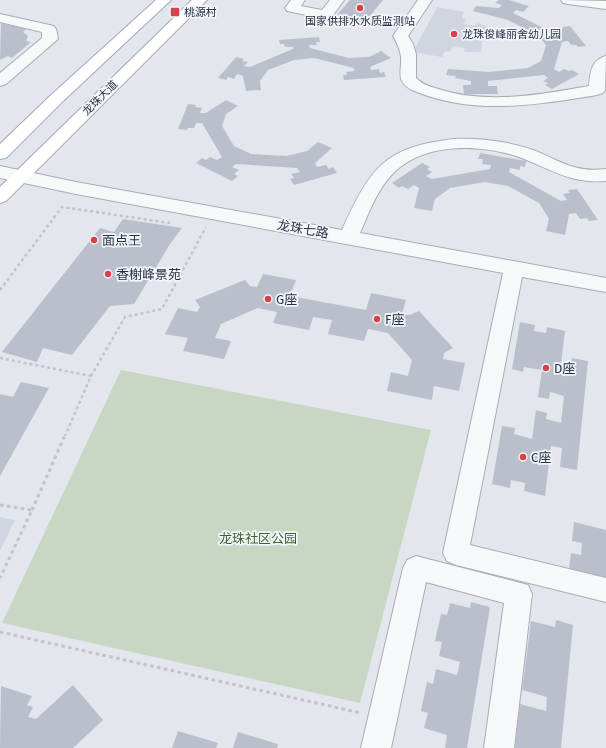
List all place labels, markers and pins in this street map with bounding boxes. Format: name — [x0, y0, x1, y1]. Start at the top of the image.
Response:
marker: 国家供排水水质监测站 — [355, 3, 365, 13]
marker: 桃源村 — [169, 6, 181, 18]
place label: 桃源村 — [184, 6, 217, 19]
place label: 国家供排水水质监测站 — [305, 15, 415, 28]
place label: 龙珠俊峰丽舍幼儿园 — [462, 28, 561, 41]
marker: 龙珠俊峰丽舍幼儿园 — [449, 29, 459, 39]
place label: 面点王 — [102, 233, 141, 248]
marker: 面点王 — [89, 235, 99, 245]
place label: 香榭峰景苑 — [116, 267, 181, 282]
marker: 香榭峰景苑 — [103, 269, 113, 279]
place label: G座 — [276, 292, 297, 307]
marker: G座 — [263, 294, 273, 304]
place label: F座 — [385, 312, 404, 327]
marker: F座 — [372, 314, 382, 324]
place label: D座 — [554, 361, 575, 376]
marker: D座 — [541, 363, 551, 373]
place label: C座 — [531, 450, 551, 465]
marker: C座 — [518, 452, 528, 462]

